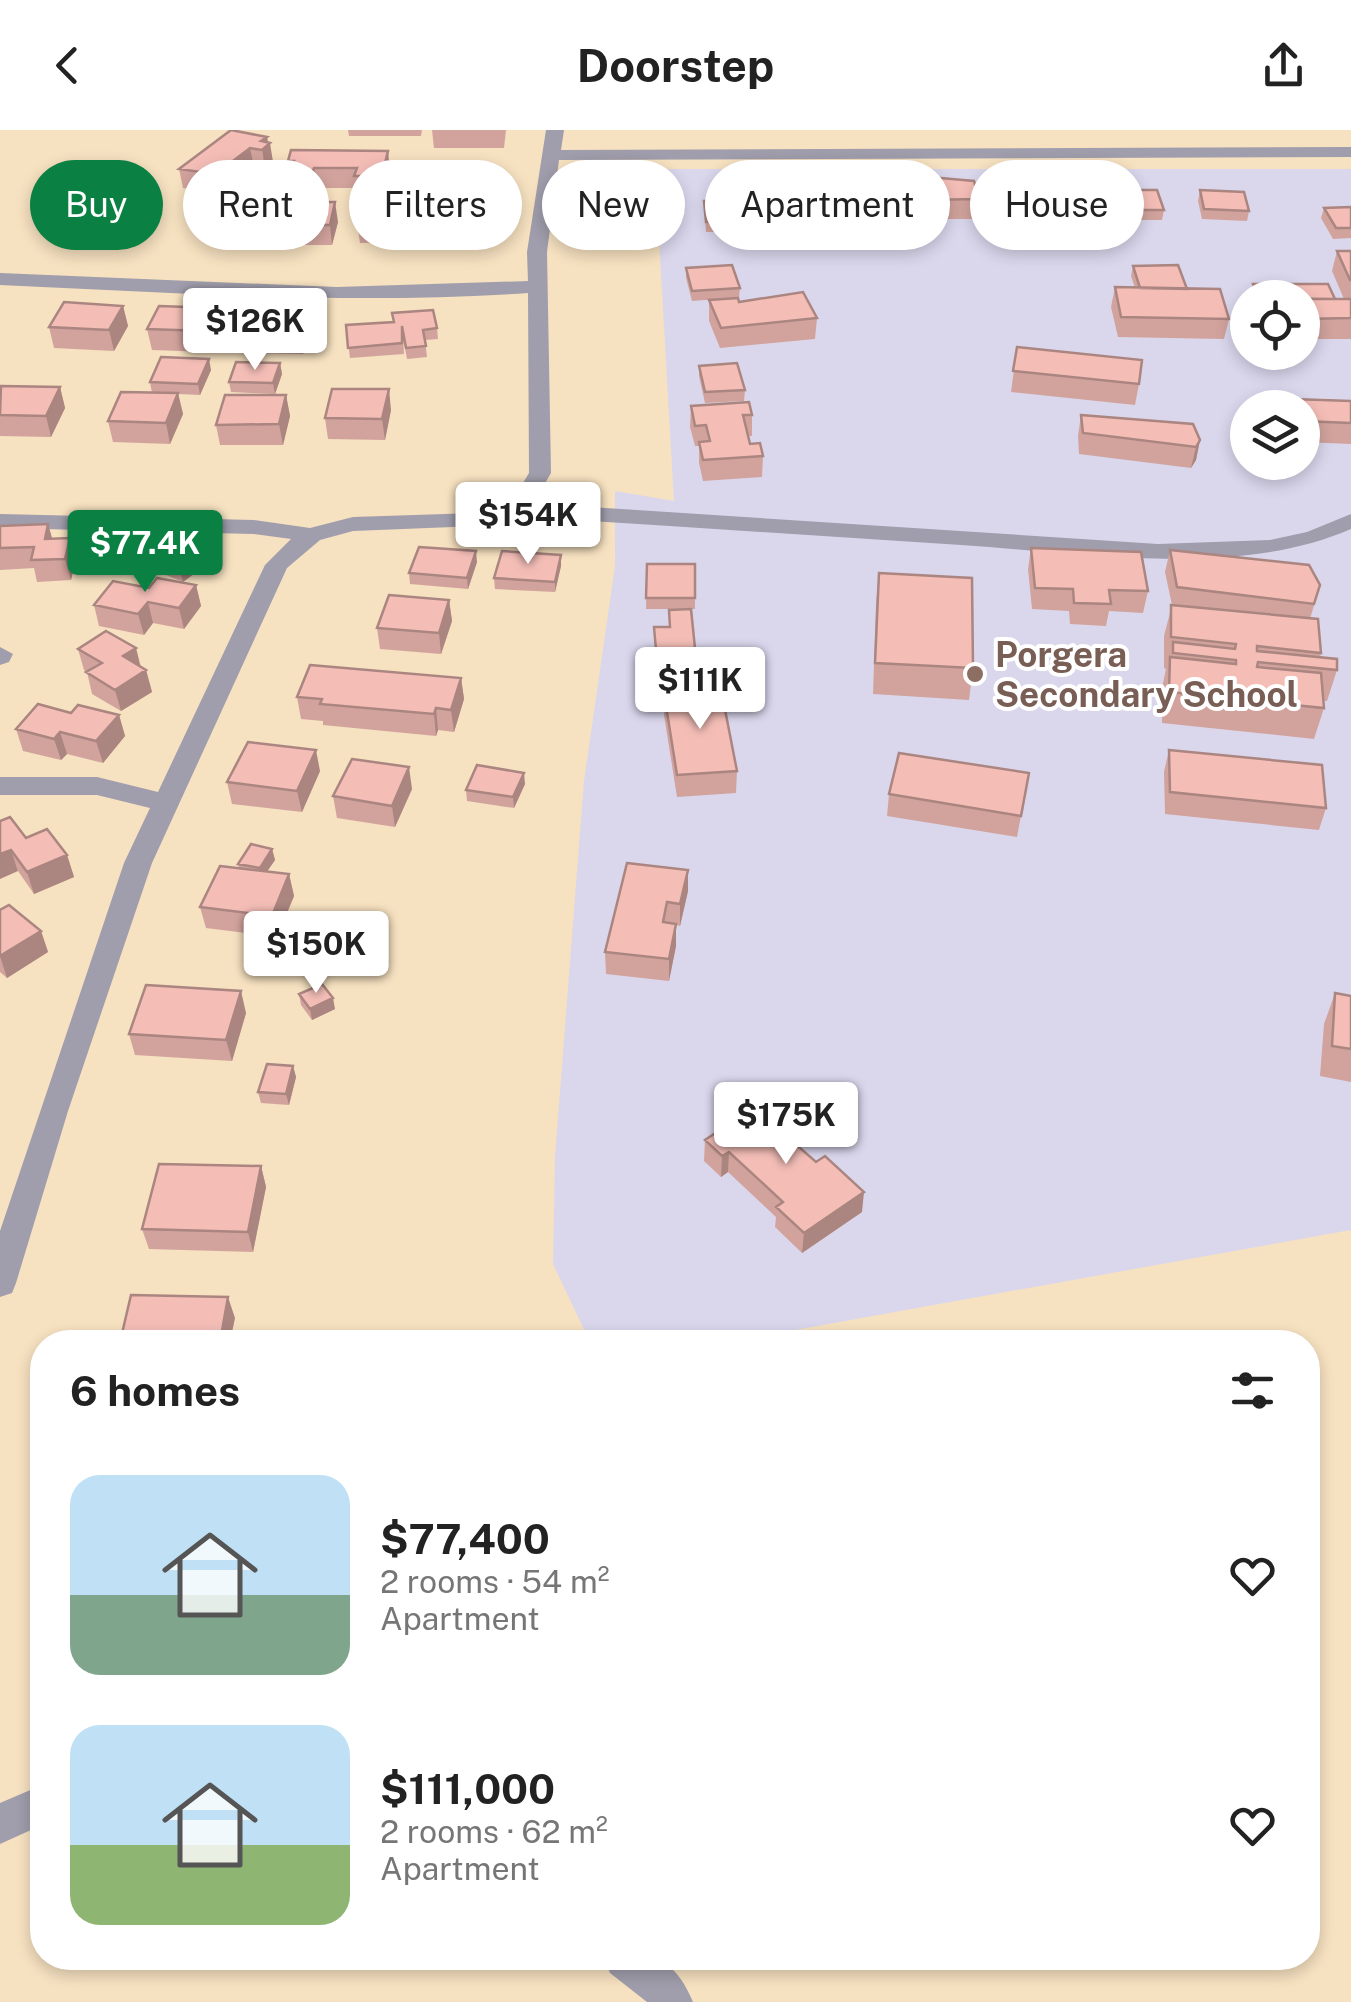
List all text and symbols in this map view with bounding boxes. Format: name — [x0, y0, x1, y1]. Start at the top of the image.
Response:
icon: back — [40, 38, 95, 93]
icon: share — [1256, 38, 1311, 93]
text: Doorstep — [577, 39, 774, 92]
chip: Buy — [30, 160, 163, 250]
chip: Rent — [183, 160, 329, 250]
chip: Filters — [349, 160, 522, 250]
chip: New — [542, 160, 685, 250]
chip: Apartment — [705, 160, 950, 250]
chip: House — [970, 160, 1144, 250]
map controls — [1230, 280, 1320, 480]
button: locate — [1230, 280, 1320, 370]
pin: $126K — [185, 288, 325, 373]
text: $126K — [205, 302, 305, 339]
button: layers — [1230, 390, 1320, 480]
pin: $154K — [458, 482, 598, 567]
text: $154K — [477, 496, 579, 533]
pin: $77.4K — [64, 510, 226, 595]
text: $77.4K — [90, 524, 200, 561]
place label: Porgera Secondary School — [995, 634, 1298, 715]
pin: $111K — [630, 647, 770, 732]
text: $111K — [657, 661, 743, 698]
marker: Porgera Secondary School — [964, 663, 986, 685]
pin: $150K — [246, 911, 386, 996]
text: $150K — [266, 925, 366, 962]
pin: $175K — [716, 1082, 856, 1167]
text: $175K — [736, 1096, 836, 1133]
icon: filters — [1225, 1363, 1280, 1418]
text: 6 homes — [70, 1366, 240, 1415]
text: $77,400 — [380, 1514, 550, 1563]
icon: home — [150, 1515, 270, 1635]
icon: heart — [1225, 1548, 1280, 1603]
text: 2 rooms · 54 m² — [380, 1563, 609, 1600]
text: Apartment — [380, 1600, 540, 1637]
text: $111,000 — [380, 1764, 555, 1813]
icon: home — [150, 1765, 270, 1885]
icon: heart — [1225, 1798, 1280, 1853]
text: 2 rooms · 62 m² — [380, 1813, 608, 1850]
text: Apartment — [380, 1850, 540, 1887]

